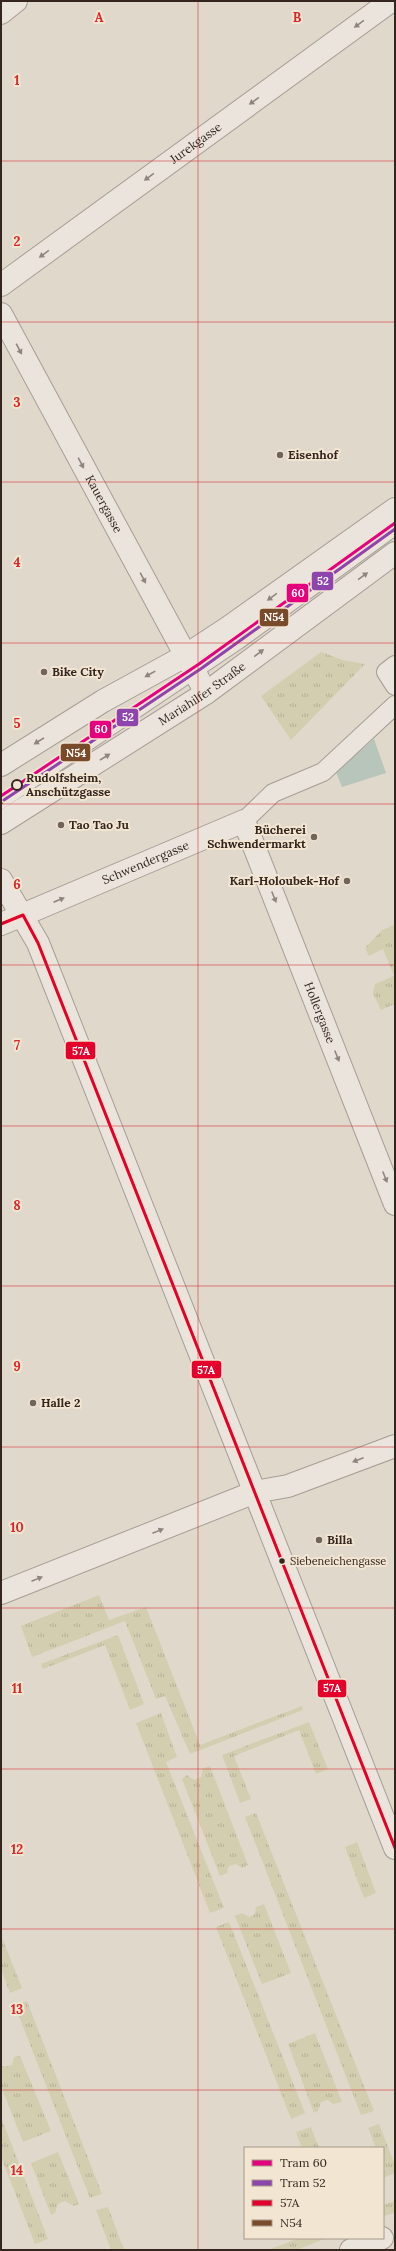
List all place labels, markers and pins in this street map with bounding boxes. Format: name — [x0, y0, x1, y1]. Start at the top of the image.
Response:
place label: Eisenhof — [288, 447, 339, 462]
marker: Eisenhof — [275, 450, 285, 460]
place label: Bike City — [52, 664, 104, 679]
marker: Bike City — [39, 667, 49, 677]
place label: Rudolfsheim, Anschützgasse — [26, 770, 111, 799]
marker: Rudolfsheim, Anschützgasse — [11, 779, 23, 791]
place label: Tao Tao Ju — [69, 817, 129, 832]
marker: Tao Tao Ju — [56, 820, 66, 830]
place label: Bücherei Schwendermarkt — [207, 822, 307, 851]
marker: Bücherei Schwendermarkt — [309, 832, 319, 842]
place label: Karl-Holoubek-Hof — [229, 873, 341, 888]
marker: Karl-Holoubek-Hof — [342, 876, 352, 886]
place label: Halle 2 — [41, 1395, 80, 1410]
marker: Halle 2 — [28, 1398, 38, 1408]
place label: Billa — [327, 1532, 353, 1547]
marker: Billa — [314, 1535, 324, 1545]
place label: Siebeneichengasse — [290, 1554, 386, 1568]
marker: Siebeneichengasse — [277, 1556, 287, 1566]

